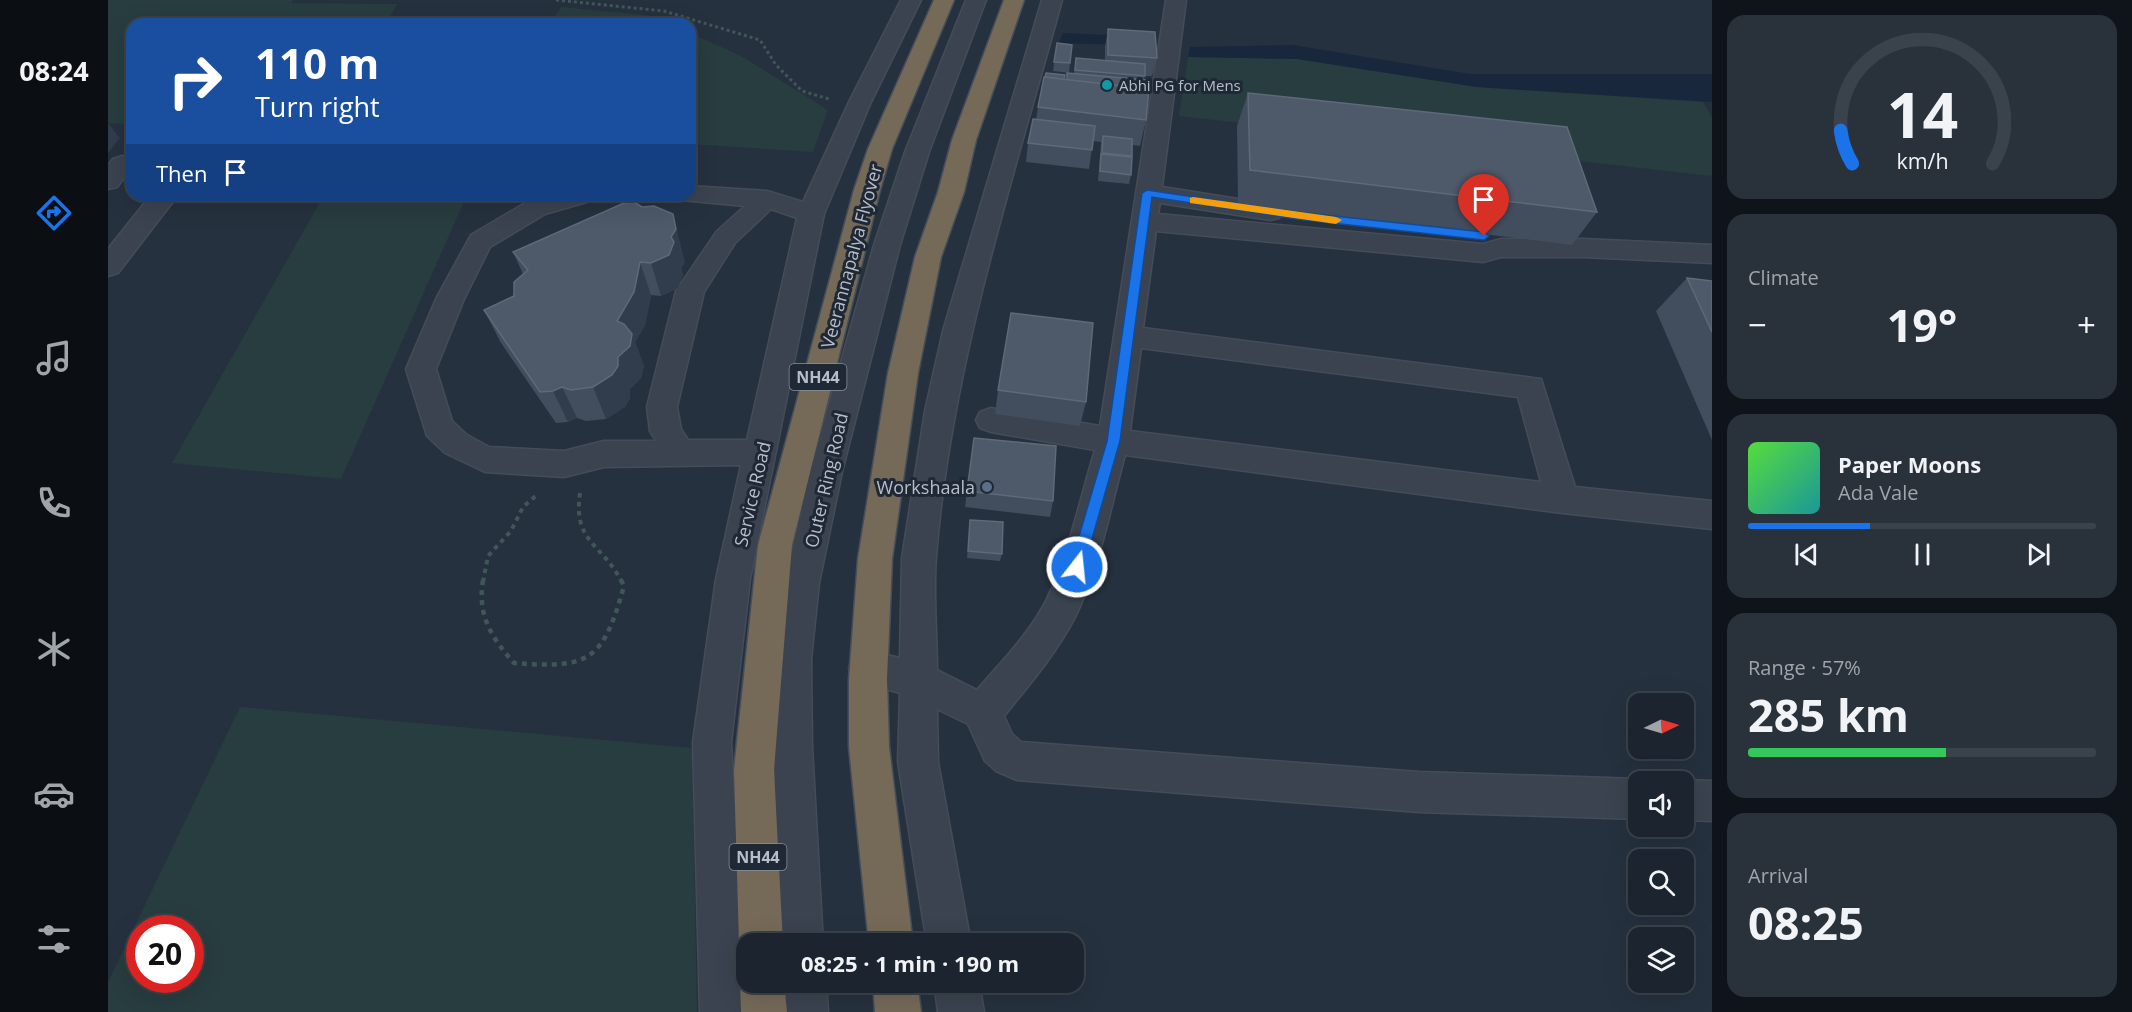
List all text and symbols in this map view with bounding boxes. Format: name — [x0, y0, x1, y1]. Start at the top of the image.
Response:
text: 110 m — [255, 34, 379, 91]
icon: right — [156, 42, 234, 120]
text: 08:24 — [19, 52, 89, 89]
text: 14 — [1886, 71, 1958, 156]
place label: Abhi PG for Mens — [1119, 75, 1241, 95]
marker: Abhi PG for Mens — [1100, 78, 1114, 92]
text: Turn right — [255, 88, 380, 125]
text: km/h — [1896, 147, 1948, 176]
icon: arrive — [219, 156, 252, 189]
text: Then — [156, 158, 207, 188]
street label: Veerannapalya Flyover — [815, 161, 887, 351]
pin — [1458, 174, 1509, 236]
icon: arrive — [1467, 183, 1500, 216]
icon: directions — [33, 192, 75, 234]
text: Climate — [1748, 264, 1819, 291]
text: 19° — [1887, 294, 1957, 355]
text: − — [1748, 302, 1767, 347]
text: + — [2077, 302, 2096, 347]
icon: music — [33, 337, 75, 379]
road number: NH44 — [790, 364, 846, 390]
street label: Outer Ring Road — [799, 410, 853, 550]
street label: Service Road — [728, 439, 776, 549]
text: Paper Moons — [1838, 449, 1981, 479]
place label: Workshaala — [877, 475, 975, 499]
text: Ada Vale — [1838, 479, 1919, 506]
marker: Workshaala — [980, 480, 994, 494]
icon: phone — [33, 482, 75, 524]
position arrow — [1045, 535, 1109, 599]
icon: previous — [1790, 538, 1823, 571]
icon: pause — [1906, 538, 1939, 571]
icon: next — [2022, 538, 2055, 571]
icon: climate — [33, 628, 75, 670]
text: Range · 57% — [1748, 654, 1861, 681]
text: 285 km — [1748, 684, 1909, 745]
north arrow — [1628, 693, 1694, 759]
map controls — [1628, 693, 1694, 993]
button: sound — [1628, 771, 1694, 837]
icon: car — [33, 773, 75, 815]
road number: NH44 — [730, 844, 786, 870]
button: search — [1628, 849, 1694, 915]
text: Arrival — [1748, 862, 1808, 889]
text: 08:25 — [1748, 892, 1864, 953]
speed limit sign: 20 — [126, 915, 204, 993]
icon: filters — [33, 918, 75, 960]
button: layers — [1628, 927, 1694, 993]
text: 08:25 · 1 min · 190 m — [801, 948, 1019, 978]

